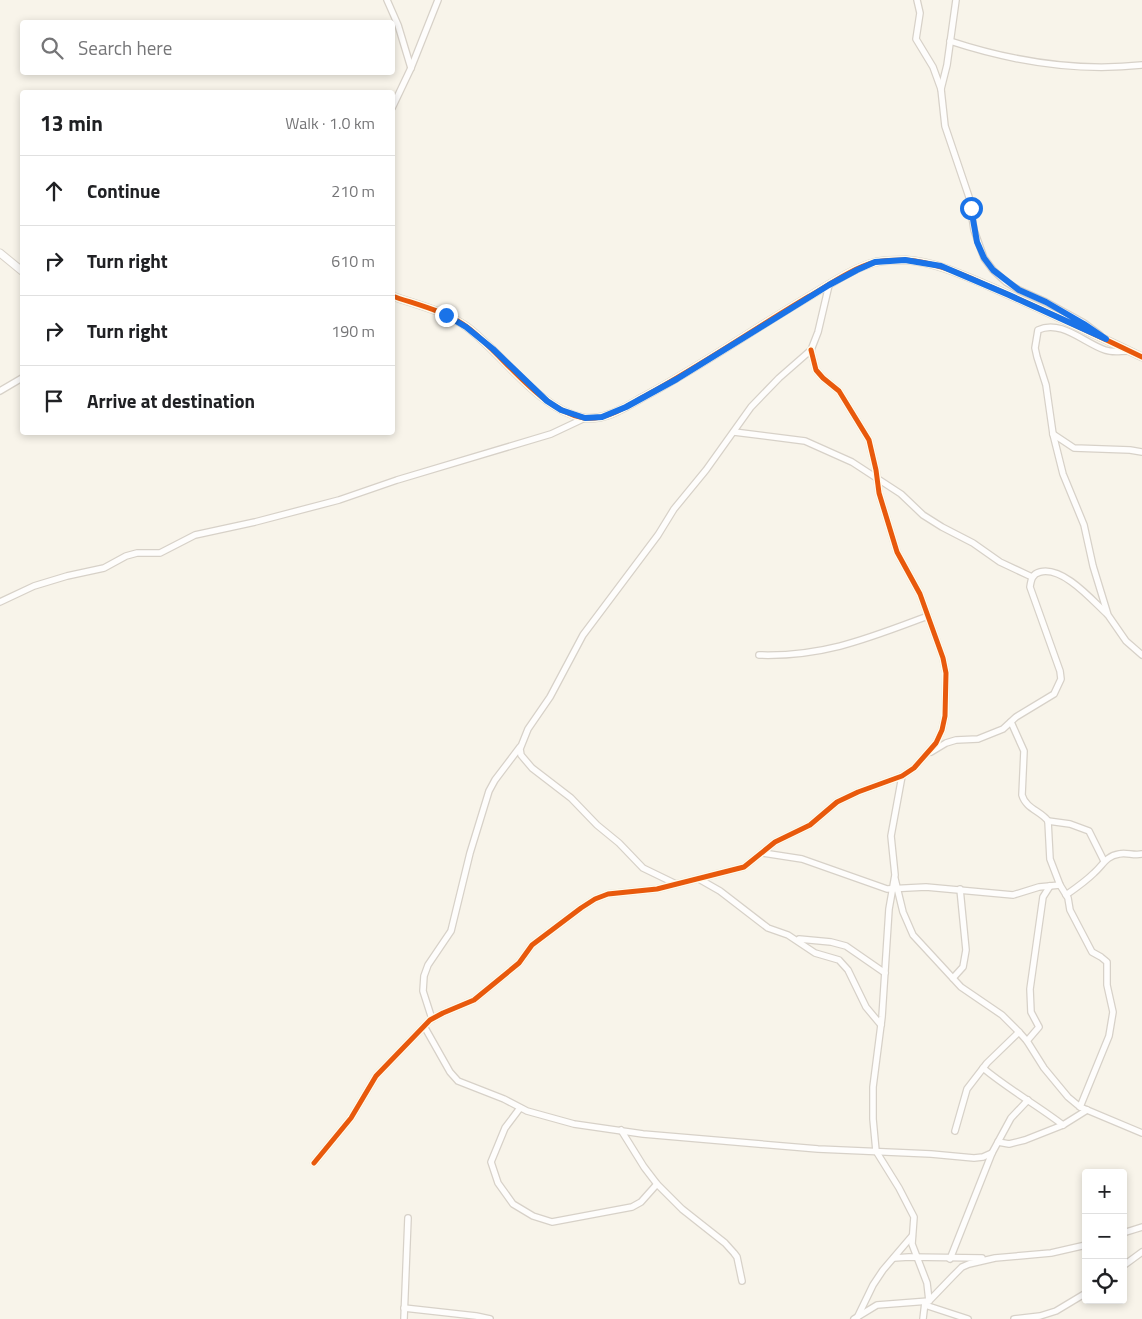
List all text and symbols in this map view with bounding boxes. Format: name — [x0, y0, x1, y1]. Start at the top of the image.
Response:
search box — [20, 20, 395, 75]
text: Search here — [78, 33, 172, 62]
icon: search — [38, 34, 66, 62]
text: 13 min — [40, 107, 103, 139]
text: Walk · 1.0 km — [285, 111, 375, 135]
text: Continue — [87, 176, 160, 205]
icon: ahead — [40, 177, 68, 205]
text: 210 m — [331, 179, 375, 203]
route start — [960, 197, 983, 220]
text: Turn right — [87, 246, 168, 275]
icon: right — [40, 247, 68, 275]
text: 610 m — [331, 249, 375, 273]
route end — [435, 304, 458, 327]
text: Turn right — [87, 316, 168, 345]
icon: right — [40, 317, 68, 345]
text: 190 m — [331, 319, 375, 343]
text: Arrive at destination — [87, 386, 255, 415]
icon: arrive — [40, 387, 68, 415]
map controls — [1082, 1169, 1127, 1304]
button: + — [1082, 1169, 1127, 1214]
button: − — [1082, 1214, 1127, 1259]
button: locate — [1082, 1259, 1127, 1304]

